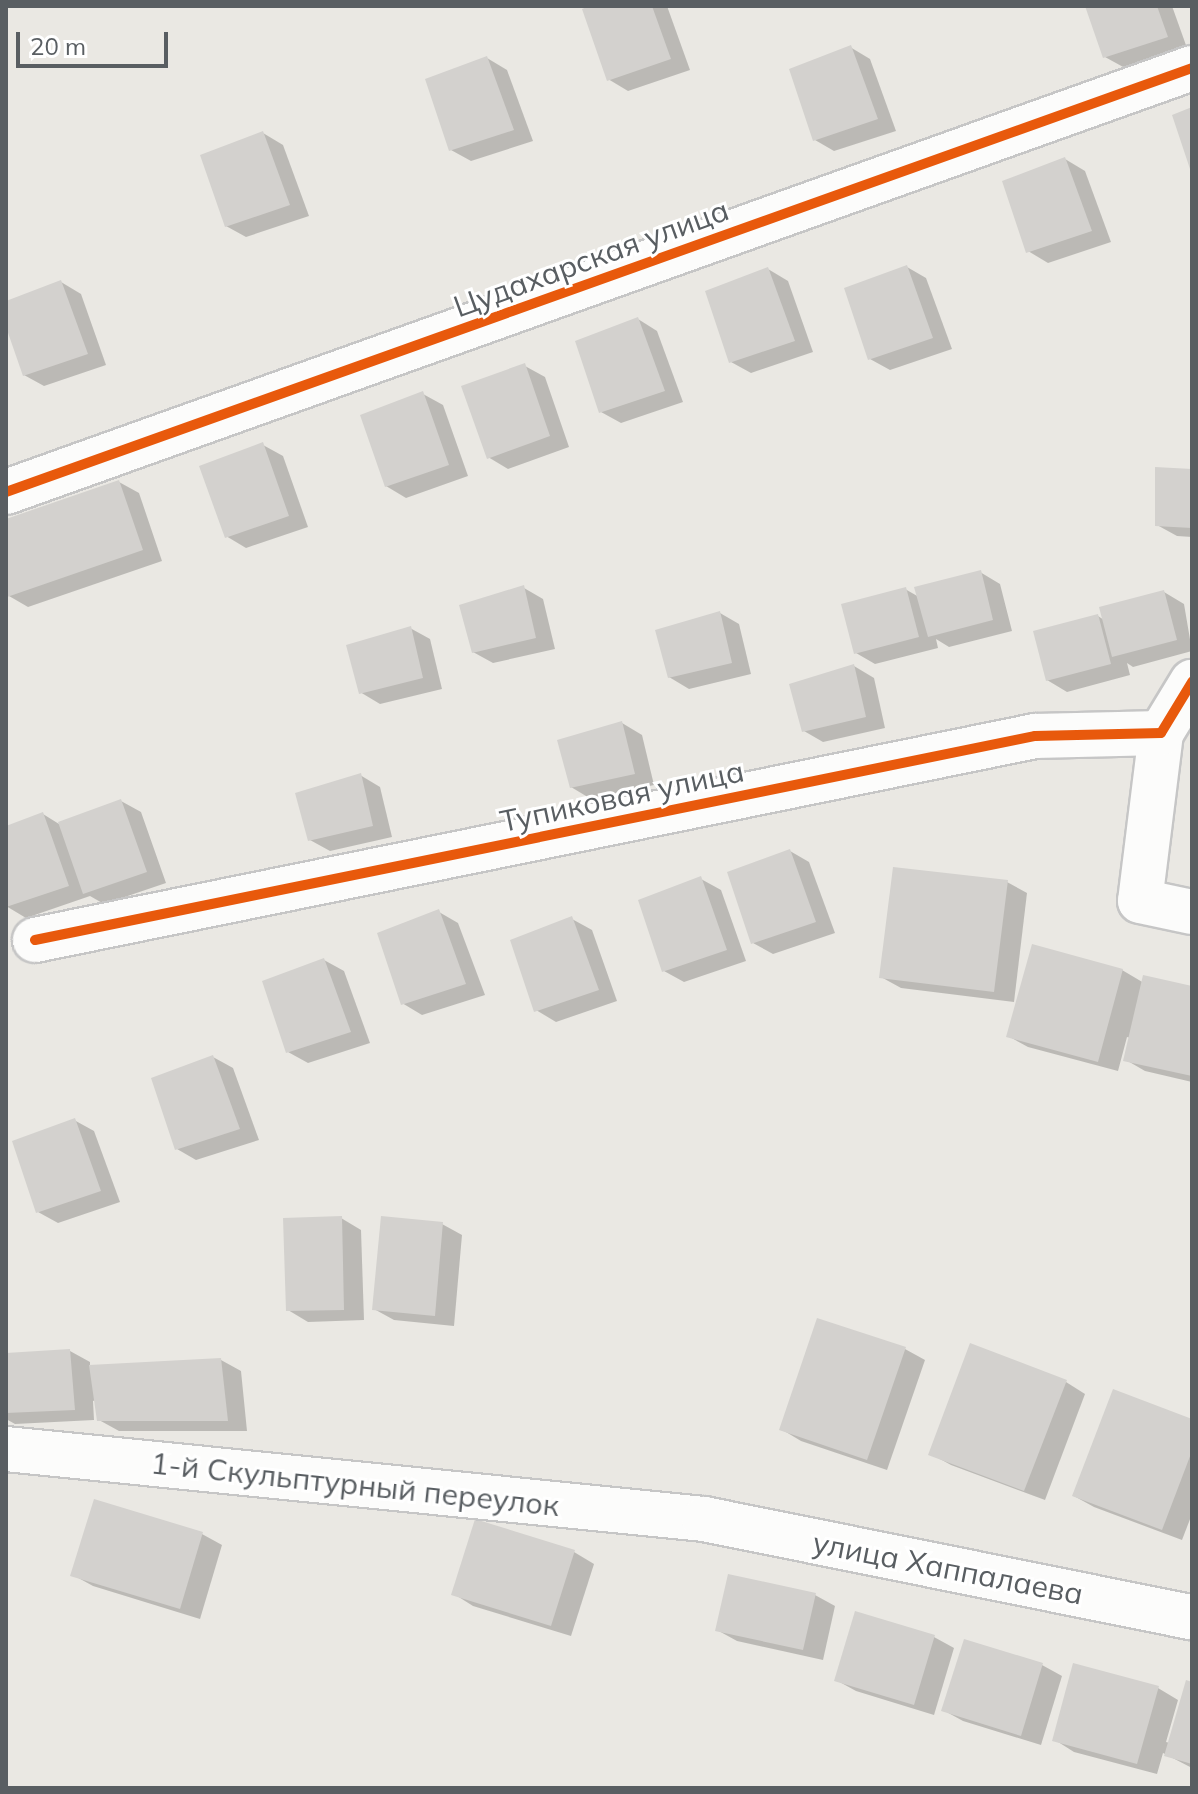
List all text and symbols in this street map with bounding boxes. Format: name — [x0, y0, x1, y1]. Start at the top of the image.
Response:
scale bar — [20, 16, 172, 66]
text: 20 m — [30, 31, 86, 61]
street label: Цудахарская улица — [449, 191, 733, 325]
street label: Тупиковая улица — [497, 753, 747, 839]
street label: 1-й Скульптурный переулок — [149, 1445, 561, 1523]
street label: улица Хаппалаева — [810, 1524, 1086, 1612]

